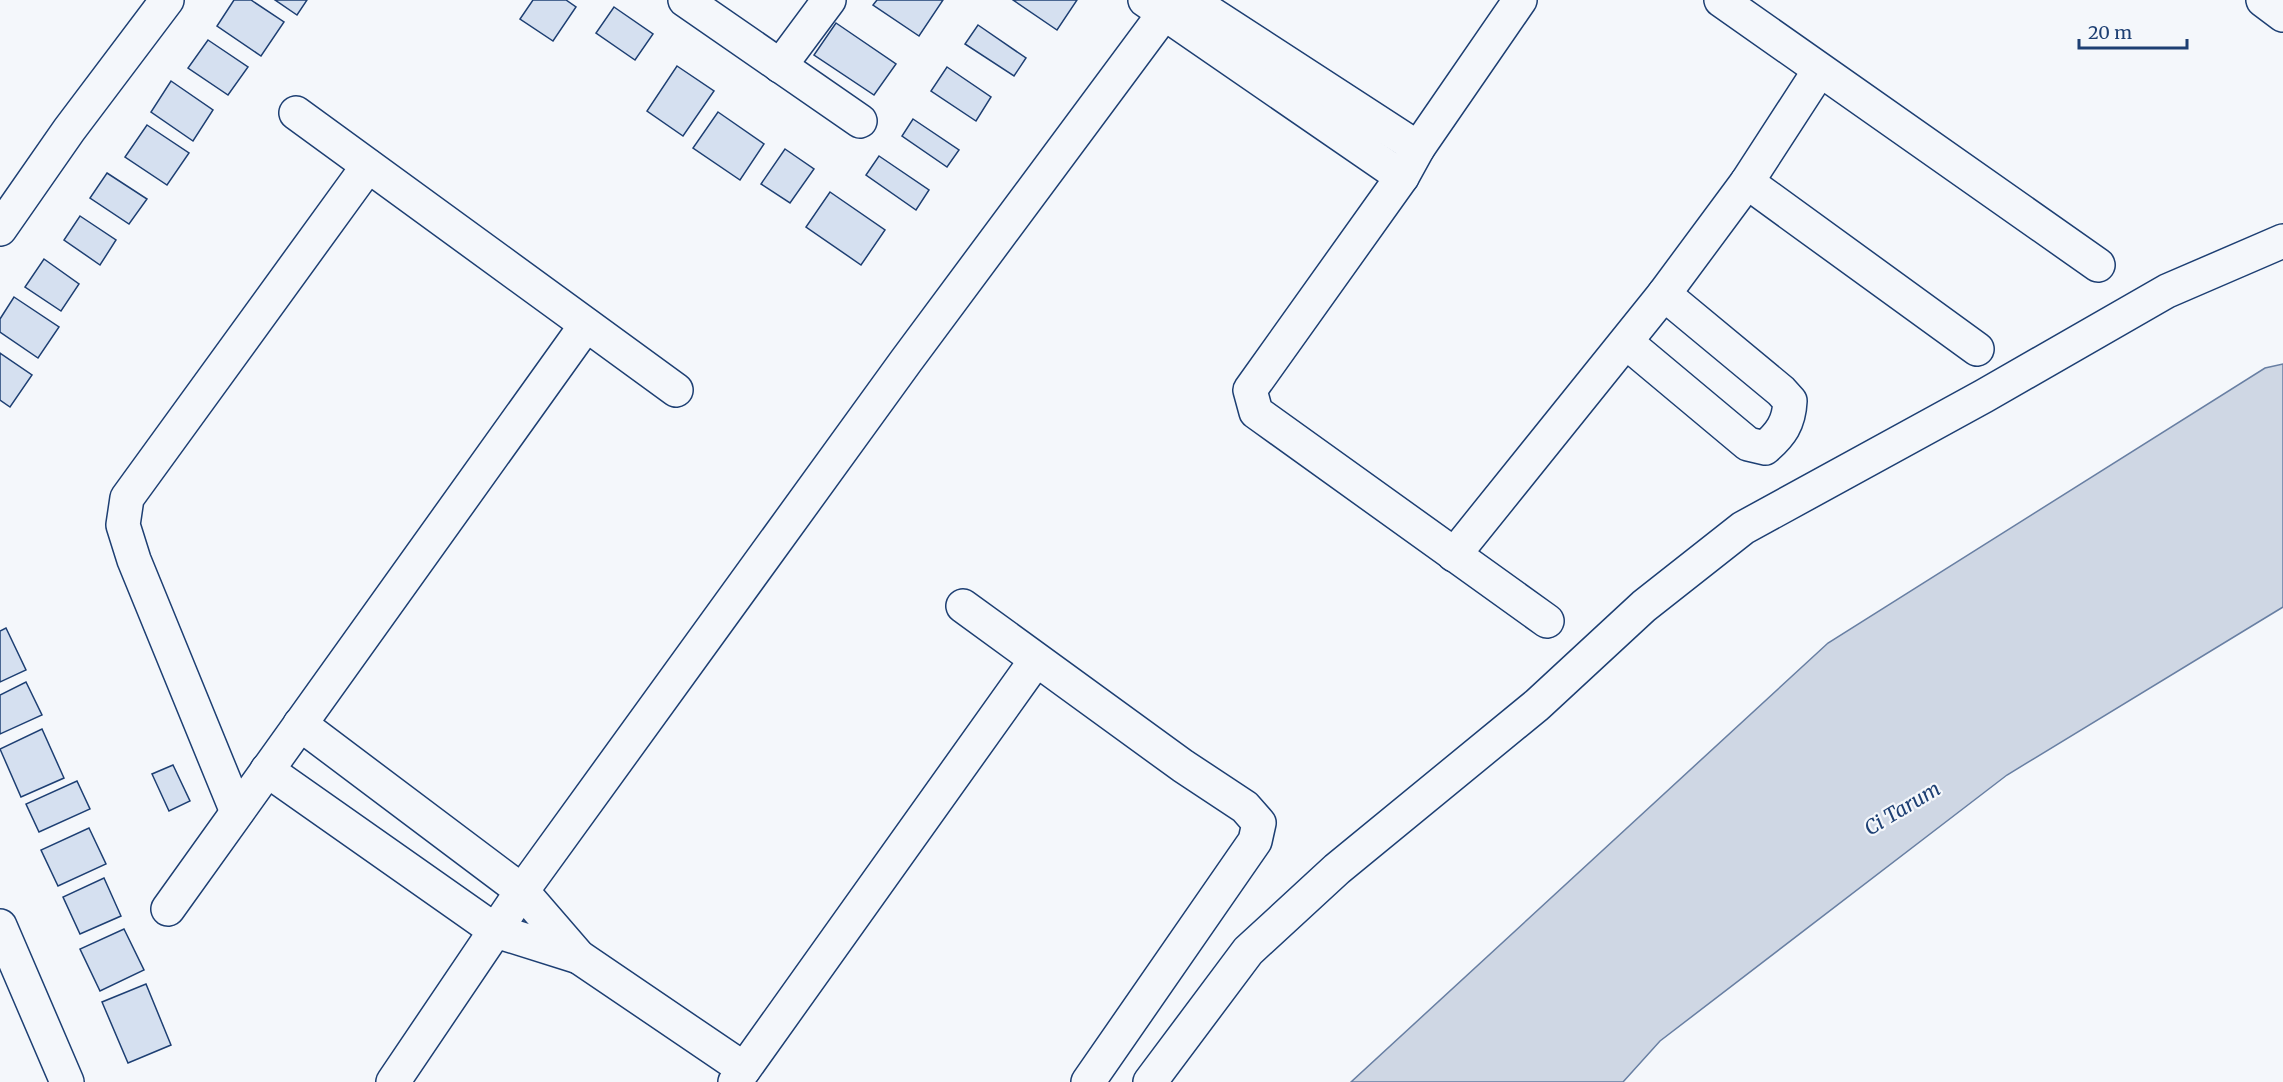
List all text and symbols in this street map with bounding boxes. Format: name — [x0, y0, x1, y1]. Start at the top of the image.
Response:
scale bar — [2079, 12, 2187, 50]
text: 20 m — [2088, 21, 2132, 44]
water label: Ci Tarum — [1859, 776, 1945, 840]

